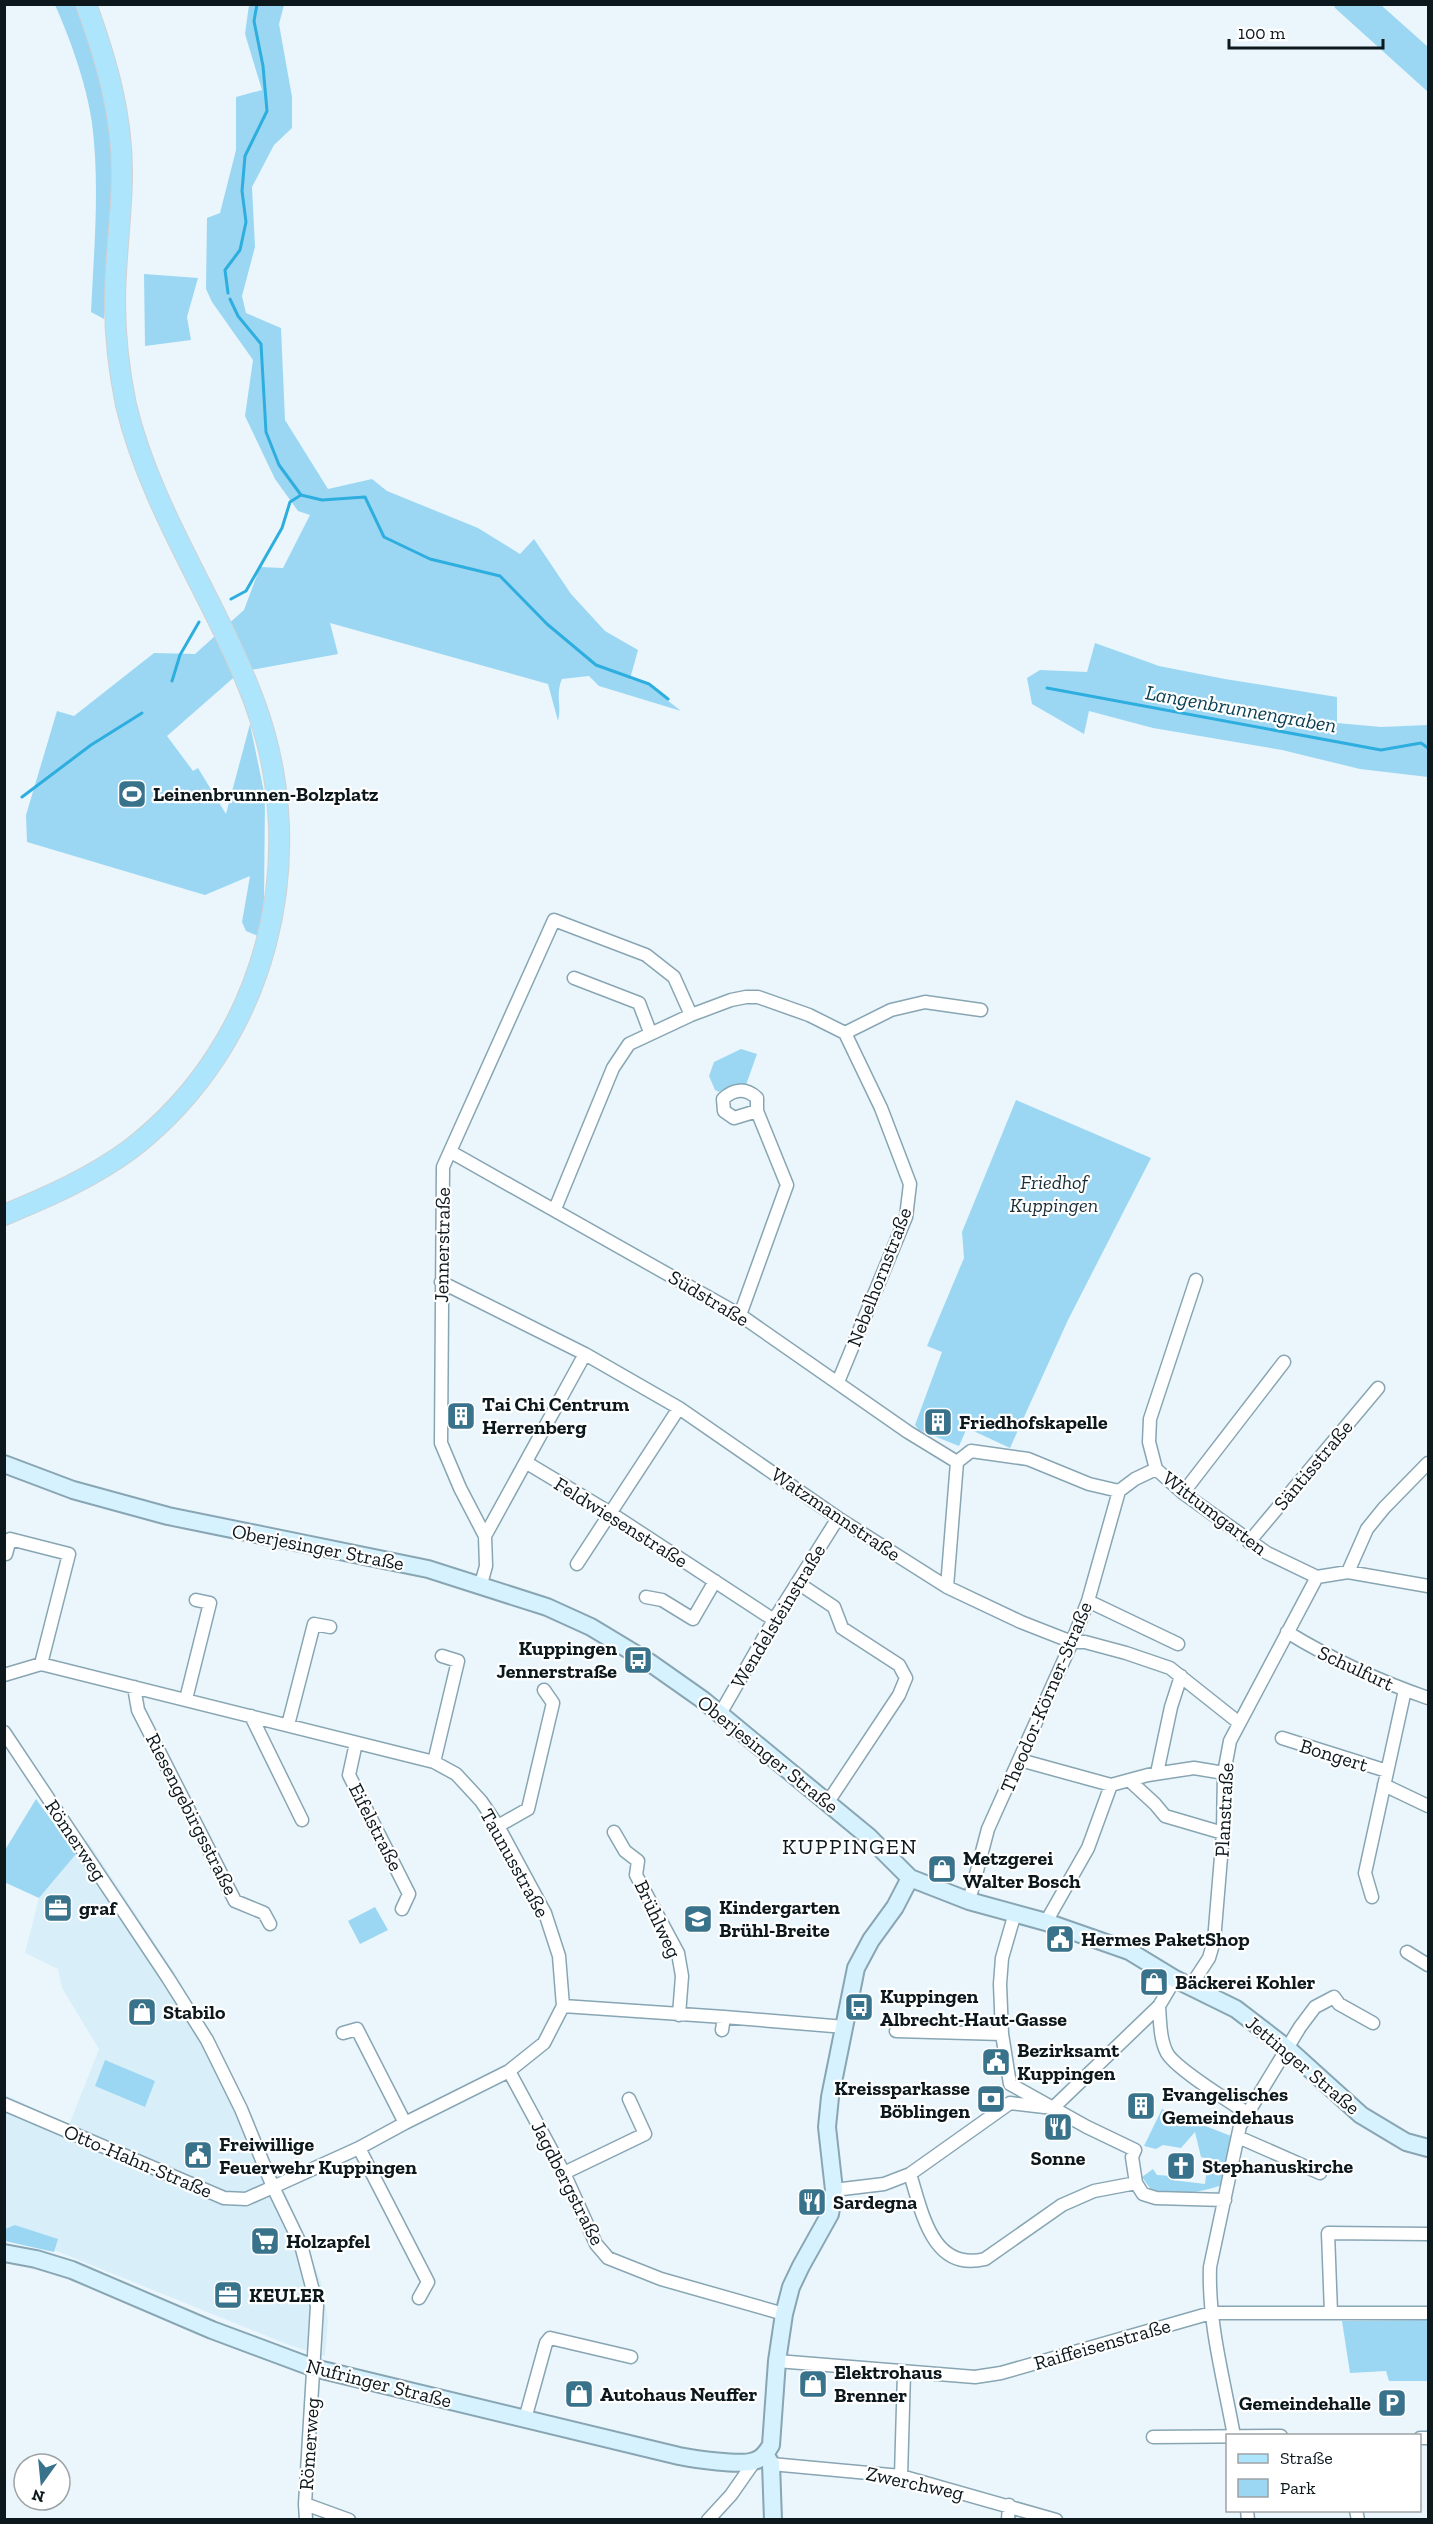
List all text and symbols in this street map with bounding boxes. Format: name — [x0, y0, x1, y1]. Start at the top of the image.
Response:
scale bar — [1229, 12, 1384, 50]
text: 100 m — [1238, 22, 1286, 44]
water label: Langenbrunnengraben — [1144, 679, 1339, 738]
sports icon: Leinenbrunnen-Bolzplatz — [116, 778, 148, 810]
place label: Leinenbrunnen-Bolzplatz — [153, 782, 379, 806]
park label: Friedhof Kuppingen — [1010, 1170, 1098, 1217]
street label: Jennerstraße — [429, 1187, 455, 1303]
street label: Nebelhornstraße — [841, 1204, 917, 1350]
street label: Südstraße — [664, 1265, 754, 1331]
place label: Tai Chi Centrum Herrenberg — [482, 1392, 630, 1439]
building icon: Tai Chi Centrum Herrenberg — [445, 1400, 477, 1432]
building icon: Friedhofskapelle — [922, 1406, 954, 1438]
place label: Friedhofskapelle — [959, 1410, 1108, 1434]
street label: Säntisstraße — [1268, 1415, 1358, 1515]
street label: Watzmannstraße — [767, 1462, 905, 1566]
street label: Wittumgarten — [1158, 1466, 1272, 1560]
street label: Feldwiesenstraße — [550, 1471, 692, 1573]
street label: Oberjesinger Straße — [230, 1519, 406, 1575]
street label: Wendelsteinstraße — [726, 1540, 830, 1692]
street label: Theodor-Körner-Straße — [995, 1598, 1097, 1796]
place label: Kuppingen Jennerstraße — [497, 1636, 617, 1683]
street label: Schulfurt — [1314, 1640, 1398, 1696]
bus stop icon: Kuppingen Jennerstraße — [622, 1644, 654, 1676]
street label: Oberjesinger Straße — [693, 1690, 843, 1818]
street label: Riesengebirgsstraße — [141, 1729, 243, 1899]
street label: Bongert — [1297, 1733, 1372, 1777]
street label: Planstraße — [1210, 1762, 1238, 1858]
street label: Eifelstraße — [344, 1779, 408, 1875]
street label: Römerweg — [40, 1795, 112, 1885]
street label: Taunusstraße — [475, 1804, 555, 1922]
district label: KUPPINGEN — [782, 1833, 918, 1860]
place label: Metzgerei Walter Bosch — [963, 1846, 1081, 1893]
shop icon: Metzgerei Walter Bosch — [926, 1853, 958, 1885]
street label: Brühlweg — [629, 1876, 687, 1962]
office icon: graf — [42, 1892, 74, 1924]
place label: Kindergarten Brühl-Breite — [719, 1895, 840, 1942]
place label: graf — [79, 1896, 118, 1920]
school or university icon: Kindergarten Brühl-Breite — [682, 1903, 714, 1935]
public building icon: Hermes PaketShop — [1044, 1923, 1076, 1955]
place label: Hermes PaketShop — [1081, 1927, 1250, 1951]
shop icon: Bäckerei Kohler — [1138, 1966, 1170, 1998]
place label: Bäckerei Kohler — [1175, 1970, 1316, 1994]
place label: Kuppingen Albrecht-Haut-Gasse — [880, 1984, 1067, 2031]
bus stop icon: Kuppingen Albrecht-Haut-Gasse — [843, 1991, 875, 2023]
shop icon: Stabilo — [126, 1996, 158, 2028]
place label: Stabilo — [163, 2000, 226, 2024]
street label: Jettinger Straße — [1241, 2010, 1365, 2120]
place label: Bezirksamt Kuppingen — [1017, 2038, 1120, 2085]
public building icon: Bezirksamt Kuppingen — [980, 2046, 1012, 2078]
place label: Kreissparkasse Böblingen — [834, 2076, 970, 2123]
place label: Evangelisches Gemeindehaus — [1162, 2082, 1294, 2129]
bank icon: Kreissparkasse Böblingen — [975, 2083, 1007, 2115]
building icon: Evangelisches Gemeindehaus — [1125, 2090, 1157, 2122]
restaurant icon: Sonne — [1042, 2111, 1074, 2143]
street label: Jagdbergstraße — [526, 2117, 610, 2249]
street label: Otto-Hahn-Straße — [60, 2119, 216, 2203]
place label: Freiwillige Feuerwehr Kuppingen — [219, 2132, 417, 2179]
public building icon: Freiwillige Feuerwehr Kuppingen — [182, 2139, 214, 2171]
place label: Sonne — [1031, 2146, 1086, 2170]
church icon: Stephanuskirche — [1165, 2150, 1197, 2182]
place label: Stephanuskirche — [1202, 2154, 1354, 2178]
restaurant icon: Sardegna — [796, 2186, 828, 2218]
place label: Sardegna — [833, 2190, 917, 2214]
supermarket icon: Holzapfel — [249, 2225, 281, 2257]
place label: Holzapfel — [286, 2229, 370, 2253]
office icon: KEULER — [212, 2279, 244, 2311]
place label: KEULER — [249, 2283, 325, 2307]
street label: Raiffeisenstraße — [1031, 2313, 1173, 2375]
street label: Nufringer Straße — [304, 2353, 454, 2413]
place label: Elektrohaus Brenner — [834, 2360, 942, 2407]
shop icon: Elektrohaus Brenner — [797, 2368, 829, 2400]
shop icon: Autohaus Neuffer — [563, 2378, 595, 2410]
place label: Autohaus Neuffer — [600, 2382, 757, 2406]
parking icon: Gemeindehalle — [1376, 2387, 1408, 2419]
place label: Gemeindehalle — [1239, 2391, 1371, 2415]
street label: Römerweg — [294, 2397, 324, 2491]
legend — [1226, 2434, 1421, 2512]
text: Straße — [1280, 2447, 1333, 2469]
north arrow — [12, 2452, 72, 2512]
street label: Zwerchweg — [864, 2461, 966, 2505]
text: Park — [1280, 2477, 1316, 2499]
text: N — [30, 2485, 47, 2507]

